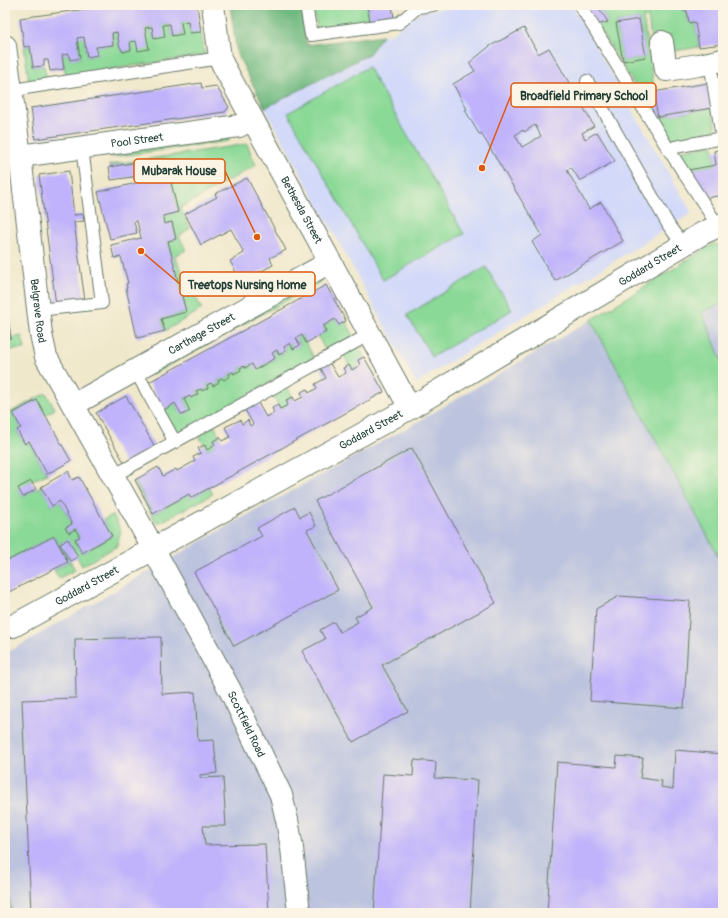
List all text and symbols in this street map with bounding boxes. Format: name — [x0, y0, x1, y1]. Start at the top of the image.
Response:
callout: Broadfield Primary School — [511, 83, 656, 107]
text: Broadfield Primary School — [520, 89, 648, 104]
street label: Pool Street — [110, 130, 165, 150]
callout: Mubarak House — [134, 159, 225, 183]
text: Mubarak House — [142, 164, 218, 179]
street label: Bethesda Street — [278, 174, 326, 246]
street label: Goddard Street — [616, 241, 684, 289]
callout: Treetops Nursing Home — [180, 272, 315, 296]
street label: Belgrave Road — [28, 278, 49, 344]
text: Treetops Nursing Home — [187, 278, 307, 293]
street label: Carthage Street — [166, 310, 237, 357]
street label: Goddard Street — [337, 407, 405, 452]
street label: Goddard Street — [53, 563, 121, 608]
street label: Scottfield Road — [225, 689, 268, 759]

